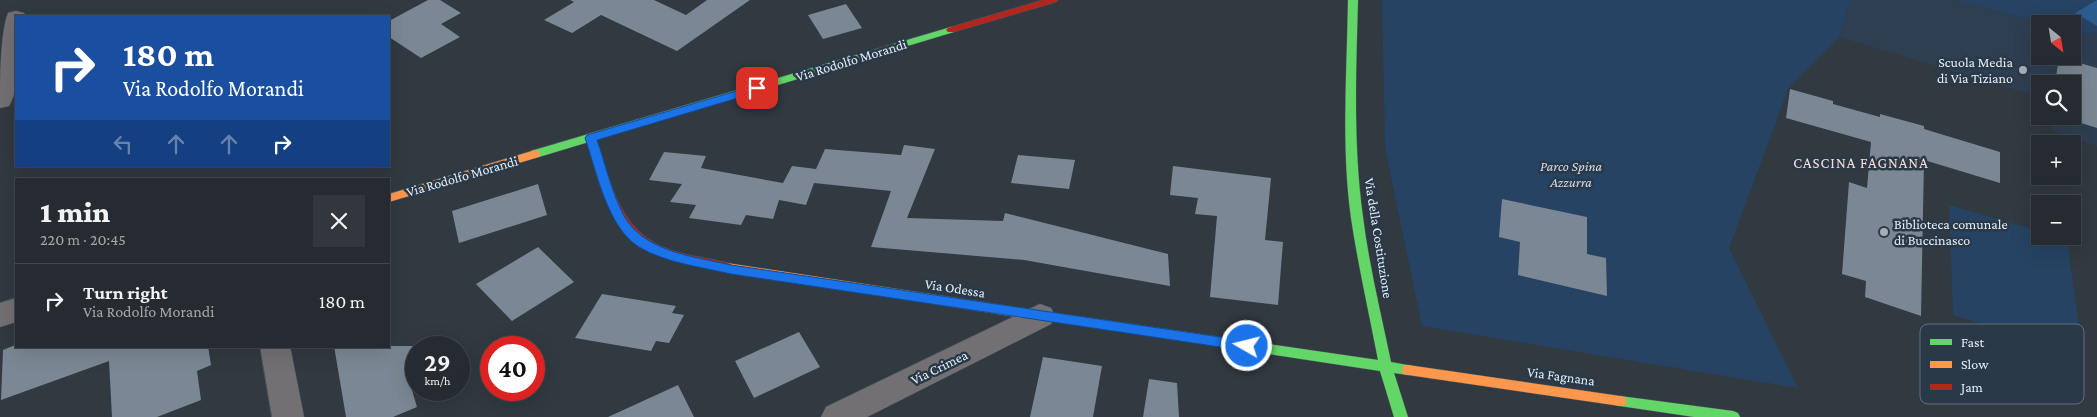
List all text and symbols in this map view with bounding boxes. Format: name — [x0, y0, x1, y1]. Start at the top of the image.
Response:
north arrow — [2031, 15, 2081, 65]
map controls — [2031, 15, 2081, 245]
icon: right — [40, 35, 105, 100]
text: 180 m — [123, 35, 214, 74]
street label: Via Rodolfo Morandi — [794, 35, 909, 84]
place label: Scuola Media di Via Tiziano — [1937, 54, 2014, 86]
marker: Scuola Media di Via Tiziano — [2017, 64, 2029, 76]
pin — [736, 67, 778, 109]
icon: arrive — [743, 74, 771, 102]
button: search — [2031, 75, 2081, 125]
text: Via Rodolfo Morandi — [123, 76, 304, 101]
icon: left — [109, 130, 137, 158]
icon: ahead — [162, 130, 190, 158]
icon: ahead — [215, 130, 243, 158]
icon: right — [268, 130, 296, 158]
button: + — [2031, 135, 2081, 185]
street label: Via Rodolfo Morandi — [405, 152, 520, 200]
district label: CASCINA FAGNANA — [1793, 155, 1929, 171]
park label: Parco Spina Azzurra — [1540, 158, 1602, 190]
street label: Via della Costituzione — [1362, 177, 1396, 299]
text: 1 min — [40, 195, 110, 228]
button: close — [313, 195, 365, 247]
button: − — [2031, 195, 2081, 245]
place label: Biblioteca comunale di Buccinasco — [1894, 216, 2008, 248]
marker: Biblioteca comunale di Buccinasco — [1878, 226, 1890, 238]
text: 220 m · 20:45 — [40, 231, 126, 248]
street label: Via Odessa — [924, 275, 987, 301]
text: Turn right — [83, 282, 168, 303]
icon: right — [40, 287, 68, 315]
text: 180 m — [319, 291, 365, 312]
text: Via Rodolfo Morandi — [83, 303, 214, 320]
position arrow — [1220, 319, 1272, 371]
legend — [1920, 324, 2084, 404]
text: Fast — [1961, 334, 1985, 350]
speed limit sign: 40 — [480, 336, 545, 401]
street label: Via Crimea — [908, 346, 971, 388]
text: 29 — [424, 349, 451, 376]
text: Slow — [1961, 356, 1989, 372]
street label: Via Fagnana — [1526, 363, 1596, 389]
text: km/h — [425, 374, 450, 388]
text: Jam — [1959, 379, 1983, 395]

